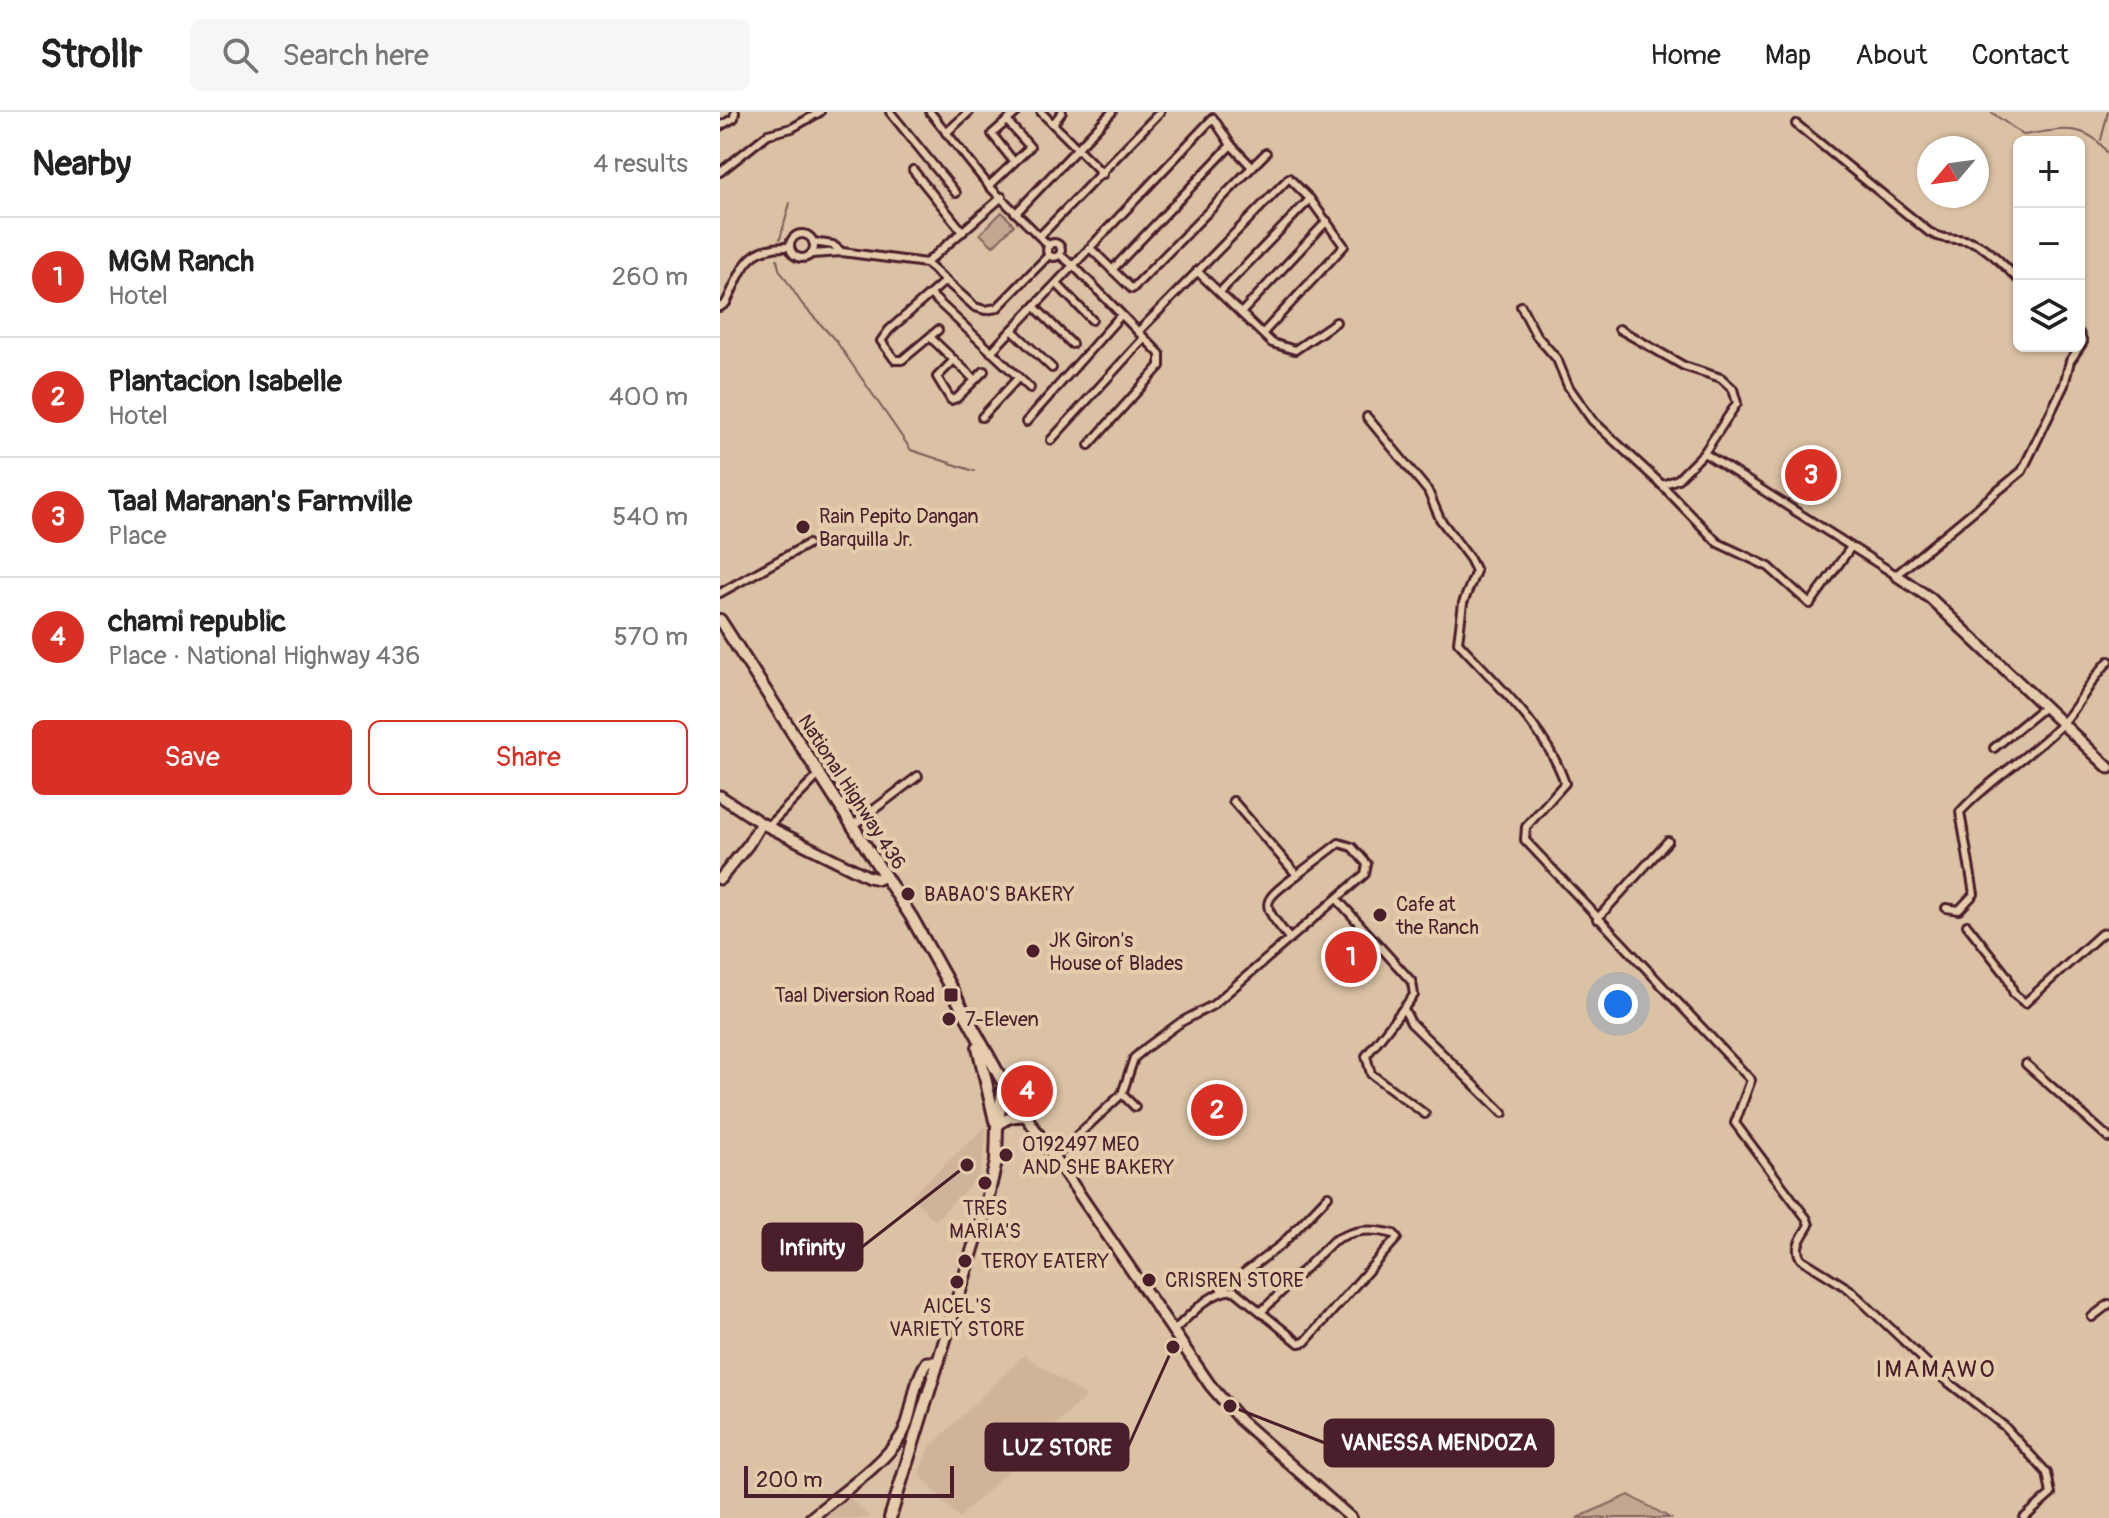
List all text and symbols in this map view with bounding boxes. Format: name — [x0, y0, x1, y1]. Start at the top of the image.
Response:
search box — [190, 19, 750, 91]
text: Strollr — [40, 31, 142, 79]
icon: search — [218, 33, 262, 77]
text: Search here — [282, 37, 429, 74]
text: Home — [1650, 38, 1721, 73]
text: Map — [1765, 38, 1811, 73]
text: About — [1855, 38, 1928, 73]
text: Contact — [1972, 38, 2069, 73]
north arrow — [1917, 136, 1989, 208]
map controls — [2013, 136, 2085, 352]
button: + — [2013, 136, 2085, 208]
text: Nearby — [32, 143, 131, 186]
text: 4 results — [593, 148, 688, 180]
button: − — [2013, 208, 2085, 280]
text: MGM Ranch — [108, 243, 254, 280]
text: 1 — [53, 261, 63, 293]
text: 260 m — [612, 261, 688, 293]
text: Hotel — [108, 280, 168, 312]
button: layers — [2013, 280, 2085, 352]
text: Plantacion Isabelle — [108, 363, 342, 400]
text: 2 — [51, 381, 65, 413]
text: 400 m — [609, 381, 688, 413]
text: Hotel — [108, 400, 168, 432]
pin: 3 — [1785, 445, 1837, 505]
text: Taal Maranan's Farmville — [108, 483, 412, 520]
text: 3 — [51, 501, 65, 533]
text: 540 m — [612, 501, 688, 533]
place label: Rain Pepito Dangan Barquilla Jr. — [819, 504, 979, 552]
marker: Rain Pepito Dangan Barquilla Jr. — [794, 518, 812, 536]
text: Place — [108, 520, 167, 552]
text: chami republic — [108, 603, 286, 640]
text: 4 — [50, 621, 66, 653]
text: 570 m — [614, 621, 688, 653]
text: Place · National Highway 436 — [108, 640, 420, 672]
street label: National Highway 436 — [792, 710, 912, 874]
button: Save — [32, 720, 352, 795]
button: Share — [368, 720, 688, 795]
place label: BABAO'S BAKERY — [924, 882, 1075, 907]
marker: BABAO'S BAKERY — [899, 885, 917, 903]
place label: Cafe at the Ranch — [1395, 892, 1479, 940]
marker: Cafe at the Ranch — [1371, 906, 1389, 924]
pin: 1 — [1325, 927, 1377, 987]
place label: JK Giron's House of Blades — [1049, 928, 1183, 976]
marker: JK Giron's House of Blades — [1024, 942, 1042, 960]
place label: Taal Diversion Road — [775, 983, 935, 1008]
your location — [1598, 984, 1638, 1024]
marker: Taal Diversion Road — [942, 986, 960, 1004]
place label: 7-Eleven — [965, 1007, 1039, 1032]
marker: 7-Eleven — [940, 1010, 958, 1028]
pin: 4 — [1001, 1061, 1053, 1121]
pin: 2 — [1191, 1080, 1243, 1140]
place label: 0192497 MEO AND SHE BAKERY — [1022, 1132, 1175, 1180]
marker: 0192497 MEO AND SHE BAKERY — [997, 1146, 1015, 1164]
marker: TRES MARIA'S — [976, 1174, 994, 1192]
place label: TRES MARIA'S — [949, 1196, 1021, 1244]
callout: Infinity — [763, 1224, 862, 1270]
text: Infinity — [779, 1234, 846, 1262]
place label: TEROY EATERY — [981, 1249, 1110, 1274]
marker: TEROY EATERY — [956, 1252, 974, 1270]
place label: CRISREN STORE — [1165, 1268, 1304, 1293]
marker: CRISREN STORE — [1140, 1271, 1158, 1289]
marker: AICEL'S VARIETY STORE — [948, 1273, 966, 1291]
place label: AICEL'S VARIETY STORE — [889, 1294, 1025, 1342]
district label: IMAMAWO — [1876, 1355, 1996, 1384]
callout: VANESSA MENDOZA — [1325, 1420, 1553, 1466]
callout: LUZ STORE — [986, 1424, 1128, 1470]
text: VANESSA MENDOZA — [1341, 1429, 1538, 1457]
text: LUZ STORE — [1002, 1434, 1113, 1462]
scale bar — [744, 1462, 954, 1498]
text: 200 m — [756, 1466, 823, 1494]

